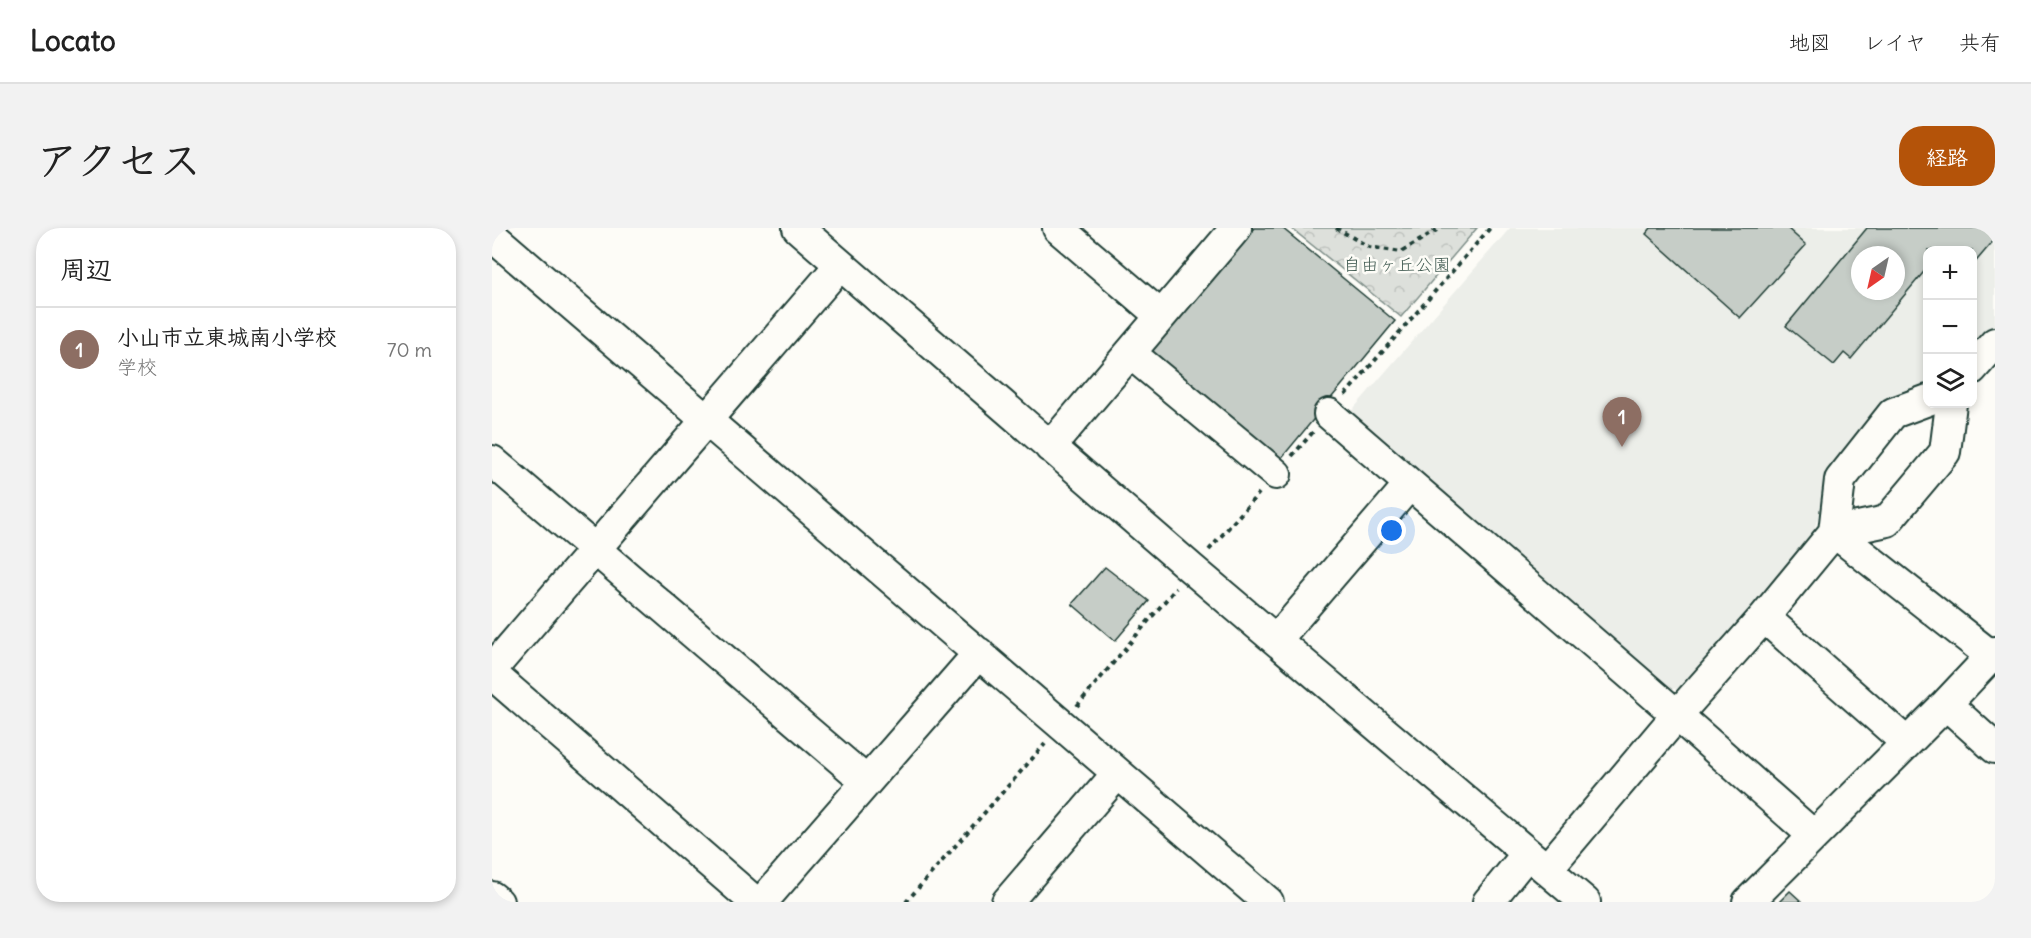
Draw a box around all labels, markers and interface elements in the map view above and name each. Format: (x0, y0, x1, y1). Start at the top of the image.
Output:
text: Locato (30, 23, 116, 59)
text: 地図 (1789, 29, 1831, 56)
text: レイヤ (1864, 29, 1926, 56)
text: 共有 (1959, 29, 2001, 56)
button: 経路 (1899, 126, 1995, 186)
text: アクセス (36, 134, 201, 186)
north arrow (1851, 246, 1905, 300)
map controls (1923, 246, 1977, 408)
button: + (1923, 246, 1977, 300)
text: 周辺 (60, 253, 112, 286)
park label: 自由ヶ丘公園 (1343, 253, 1451, 276)
button: − (1923, 300, 1977, 354)
text: 小山市立東城南小学校 (117, 323, 337, 351)
text: 1 (76, 337, 83, 362)
text: 70 m (387, 337, 432, 362)
text: 学校 (117, 354, 157, 379)
button: layers (1923, 354, 1977, 408)
pin: 1 (1602, 398, 1642, 447)
your location (1377, 516, 1406, 545)

